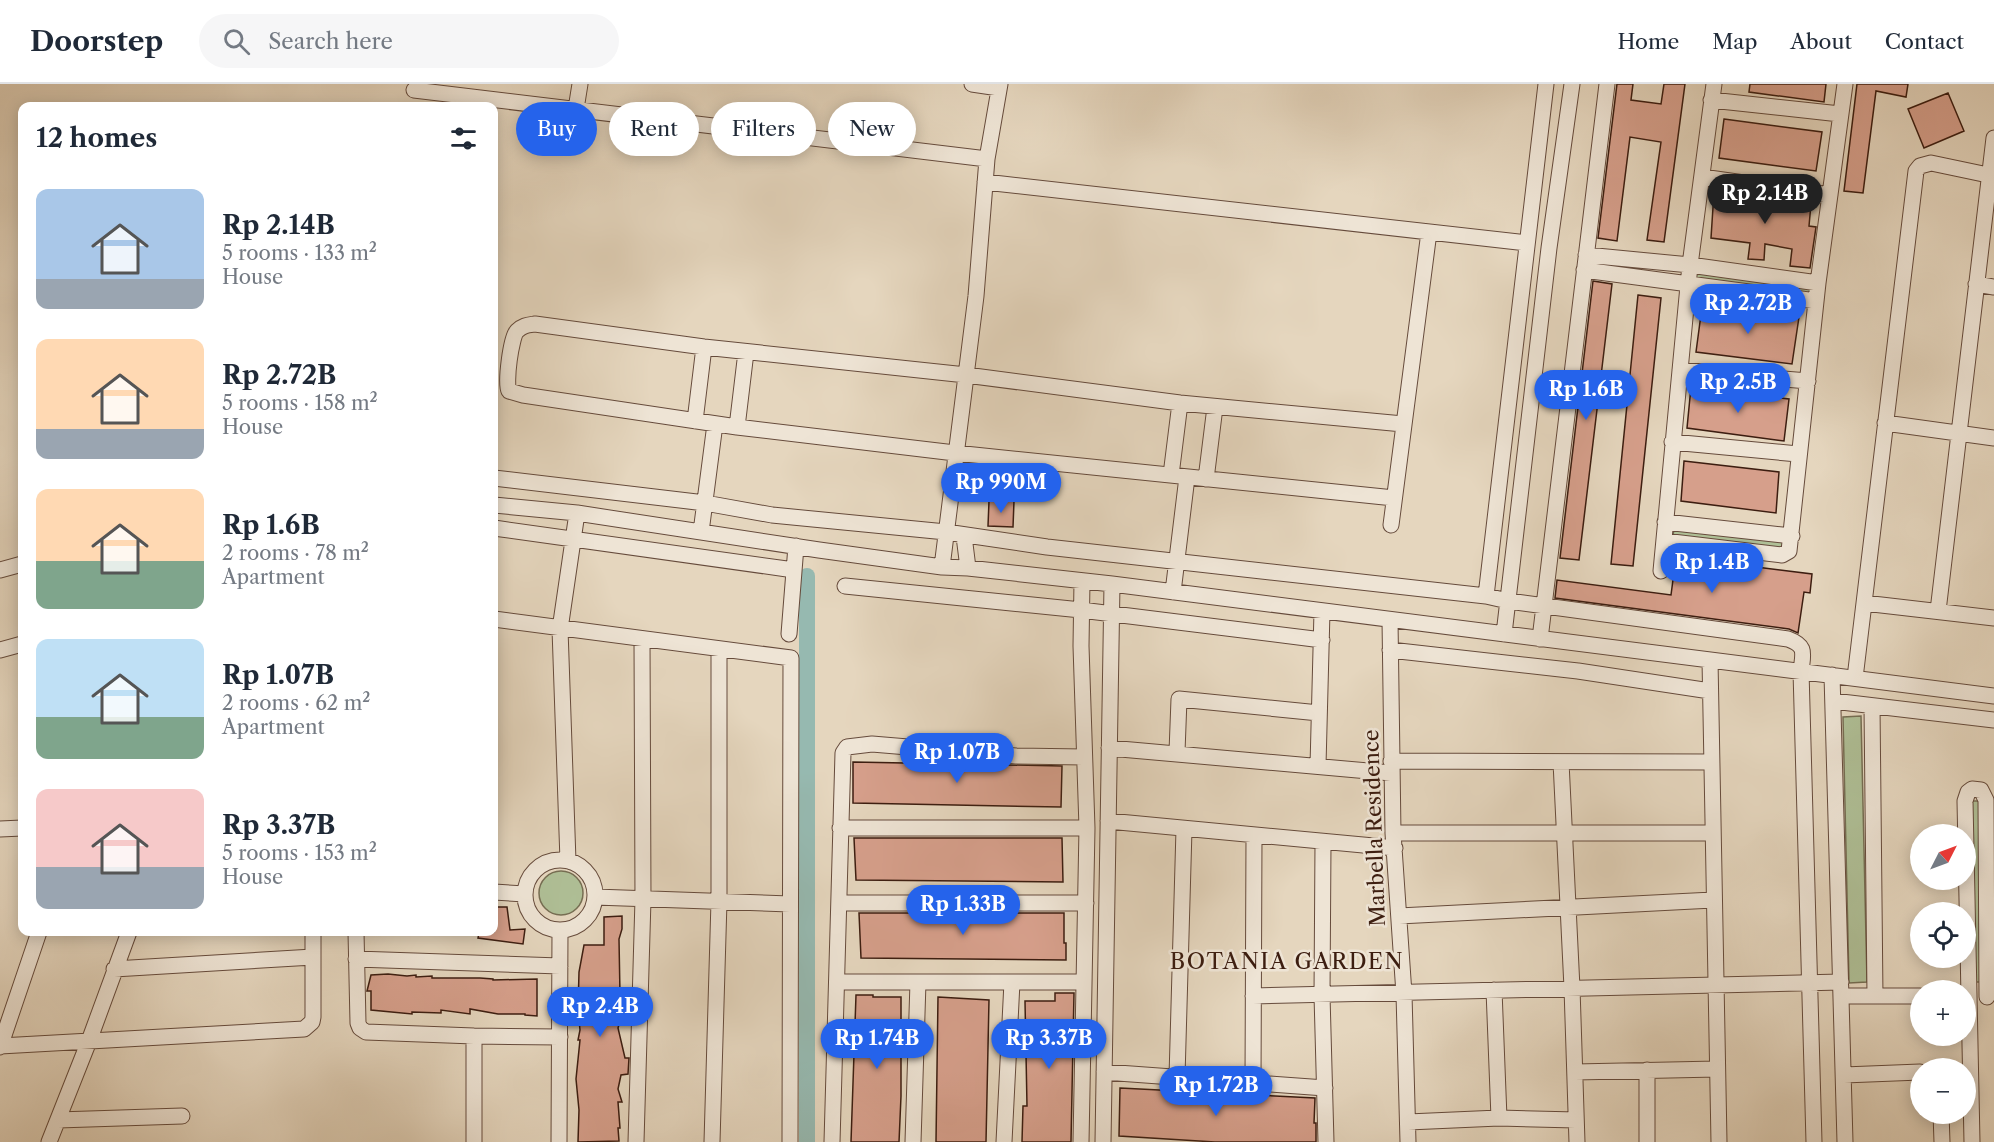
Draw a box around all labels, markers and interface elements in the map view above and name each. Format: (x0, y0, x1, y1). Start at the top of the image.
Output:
search box (199, 14, 619, 68)
text: Doorstep (30, 24, 163, 58)
icon: search (220, 25, 253, 58)
text: Search here (268, 28, 393, 55)
text: Home (1618, 29, 1679, 54)
text: Map (1712, 29, 1757, 54)
text: About (1790, 29, 1852, 54)
text: Contact (1885, 29, 1964, 54)
chip: Buy (516, 102, 597, 156)
chip: Rent (609, 102, 699, 156)
chip: Filters (711, 102, 816, 156)
chip: New (828, 102, 916, 156)
text: 12 homes (36, 122, 157, 154)
icon: filters (447, 122, 480, 155)
pin: Rp 2.14B (1703, 174, 1827, 225)
text: Rp 2.14B (1722, 181, 1808, 205)
text: Rp 2.14B (222, 209, 335, 241)
icon: home (84, 213, 156, 285)
text: 5 rooms · 133 m² (222, 241, 377, 265)
text: House (222, 265, 283, 289)
pin: Rp 2.72B (1686, 284, 1810, 335)
text: Rp 2.72B (1704, 291, 1792, 315)
text: Rp 2.72B (222, 359, 336, 391)
icon: home (84, 363, 156, 435)
pin: Rp 2.5B (1683, 363, 1793, 414)
pin: Rp 1.6B (1531, 370, 1641, 421)
text: Rp 2.5B (1699, 370, 1777, 394)
text: Rp 1.6B (1548, 377, 1624, 401)
text: 5 rooms · 158 m² (222, 391, 378, 415)
text: House (222, 415, 283, 439)
pin: Rp 990M (946, 463, 1056, 514)
text: Rp 990M (955, 470, 1047, 494)
text: Rp 1.6B (222, 509, 320, 541)
icon: home (84, 513, 156, 585)
text: 2 rooms · 78 m² (222, 541, 369, 565)
pin: Rp 1.4B (1657, 543, 1767, 594)
text: Rp 1.4B (1674, 550, 1750, 574)
text: Apartment (222, 565, 325, 589)
text: Rp 1.07B (222, 659, 334, 691)
icon: home (84, 663, 156, 735)
text: 2 rooms · 62 m² (222, 691, 370, 715)
text: Apartment (222, 715, 325, 739)
street label: Marbella Residence (1358, 729, 1390, 927)
pin: Rp 1.07B (895, 733, 1019, 784)
text: Rp 1.07B (914, 740, 1000, 764)
text: Rp 3.37B (222, 809, 335, 841)
icon: home (84, 813, 156, 885)
north arrow (1910, 824, 1976, 890)
map controls (1910, 824, 1976, 1124)
text: 5 rooms · 153 m² (222, 841, 377, 865)
text: House (222, 865, 283, 889)
pin: Rp 1.33B (901, 885, 1025, 936)
text: Rp 1.33B (920, 892, 1006, 916)
button: locate (1910, 902, 1976, 968)
district label: BOTANIA GARDEN (1170, 948, 1404, 975)
button: + (1910, 980, 1976, 1046)
pin: Rp 2.4B (545, 987, 655, 1038)
text: Rp 2.4B (561, 994, 639, 1018)
pin: Rp 1.74B (815, 1019, 939, 1070)
pin: Rp 3.37B (987, 1019, 1111, 1070)
text: Rp 1.74B (835, 1026, 919, 1050)
text: Rp 3.37B (1005, 1026, 1093, 1050)
button: − (1910, 1058, 1976, 1124)
pin: Rp 1.72B (1154, 1066, 1278, 1117)
text: Rp 1.72B (1173, 1073, 1259, 1097)

